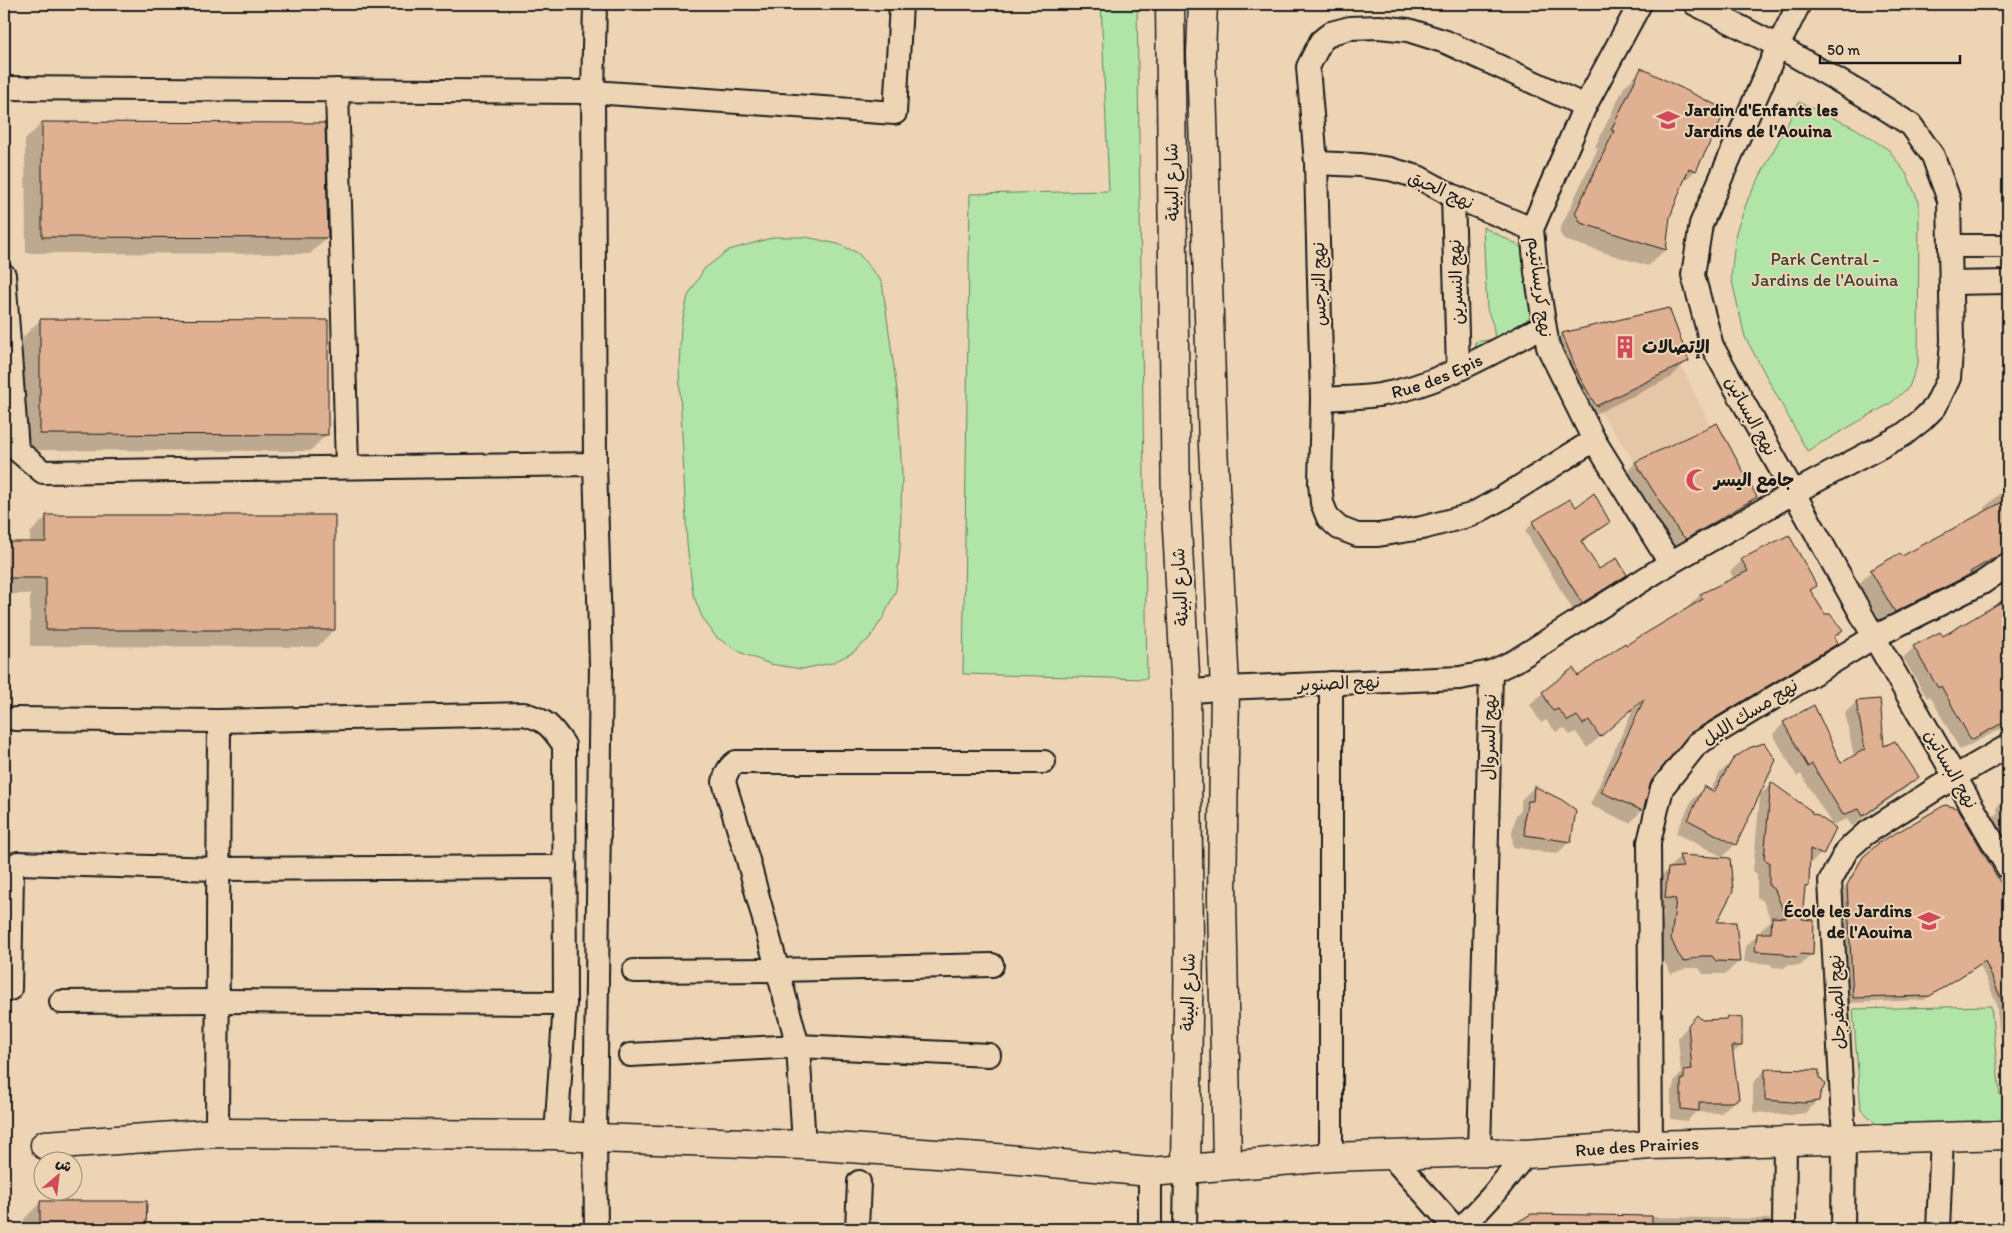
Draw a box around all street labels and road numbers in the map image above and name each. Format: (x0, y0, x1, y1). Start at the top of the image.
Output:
street label: شارع البيئة (1160, 143, 1185, 221)
street label: نهج الحبق (1404, 166, 1477, 215)
street label: نهج كريسانتيم (1520, 235, 1557, 339)
street label: نهج النسرين (1444, 239, 1469, 325)
street label: نهج النرجس (1307, 242, 1332, 326)
street label: Rue des Epis (1389, 349, 1486, 403)
street label: نهج البساتين (1719, 372, 1782, 460)
street label: شارع البيئة (1167, 547, 1194, 627)
street label: نهج الصنوبر (1295, 671, 1381, 696)
street label: نهج مسك الليل (1698, 674, 1803, 751)
street label: نهج السروال (1477, 693, 1502, 781)
street label: نهج البساتين (1919, 725, 1983, 813)
street label: شارع البيئة (1176, 953, 1201, 1031)
street label: نهج الصفرجل (1824, 954, 1851, 1050)
street label: Rue des Prairies (1575, 1133, 1699, 1161)

